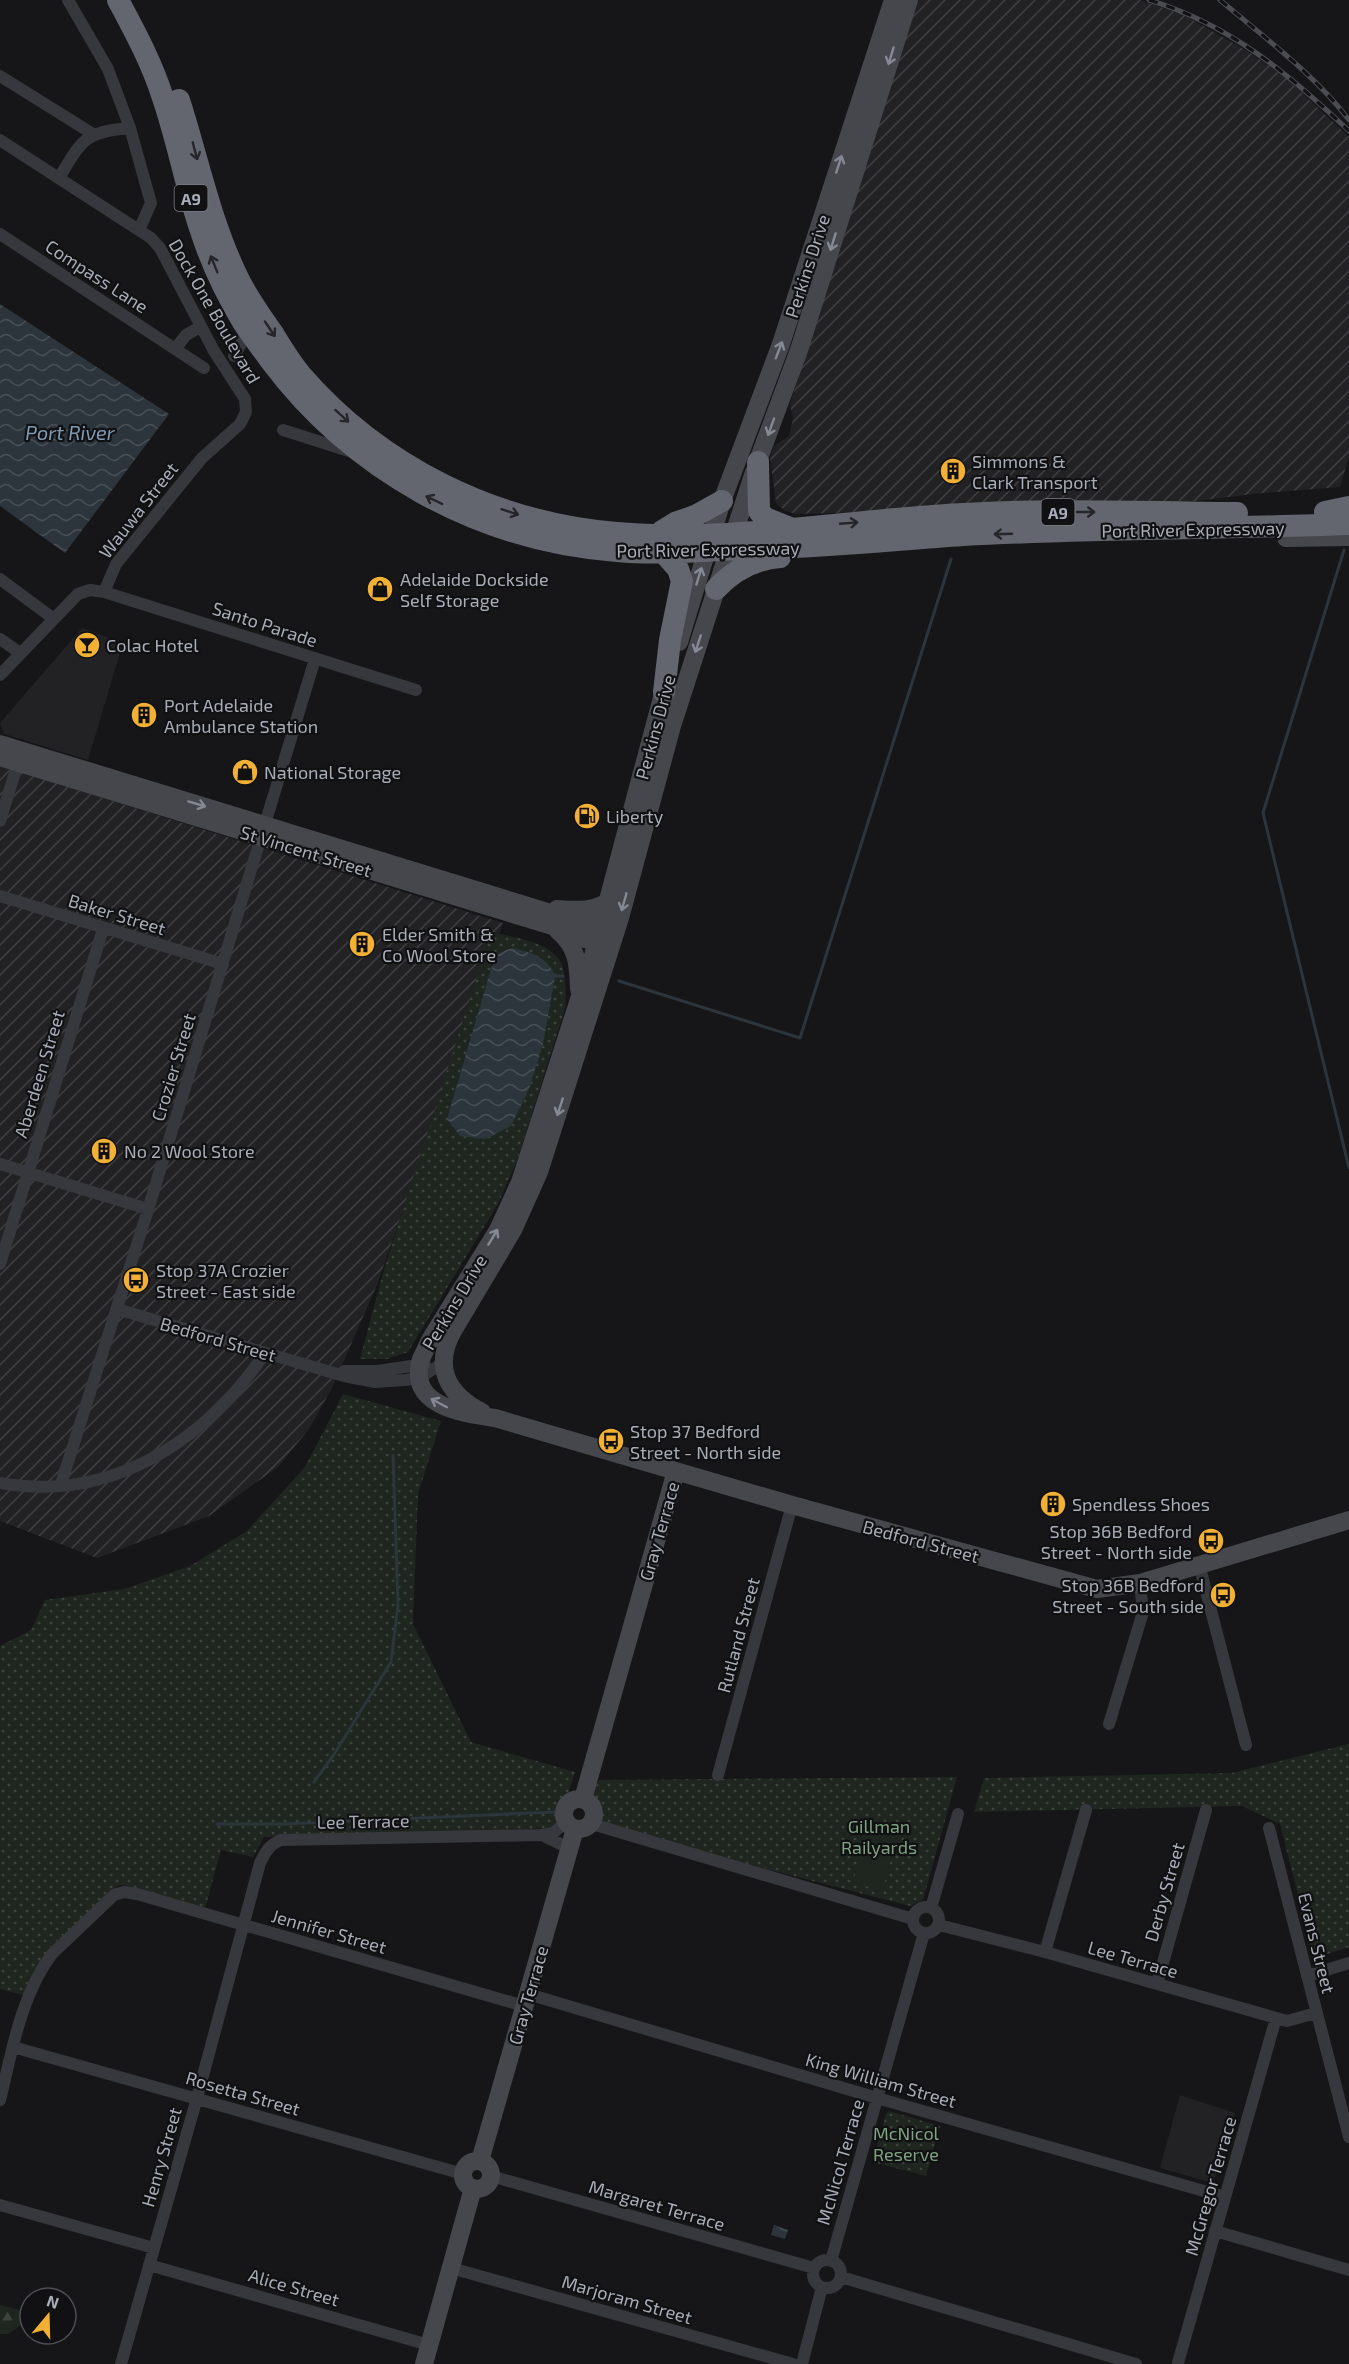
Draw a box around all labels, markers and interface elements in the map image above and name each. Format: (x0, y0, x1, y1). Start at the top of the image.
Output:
one-way arrow (885, 46, 896, 65)
one-way arrow (190, 141, 201, 160)
one-way arrow (834, 155, 845, 174)
road number: A9 (174, 185, 207, 211)
street label: Perkins Drive (780, 212, 834, 320)
one-way arrow (827, 232, 838, 251)
street label: Compass Lane (41, 235, 153, 317)
street label: Dock One Boulevard (165, 235, 265, 387)
one-way arrow (208, 256, 219, 274)
one-way arrow (264, 321, 276, 337)
one-way arrow (774, 341, 785, 360)
one-way arrow (334, 409, 349, 423)
one-way arrow (764, 417, 775, 435)
water label: Port River (25, 420, 116, 444)
place label: Simmons & Clark Transport (972, 450, 1098, 493)
building icon: Simmons & Clark Transport (938, 456, 968, 486)
street label: Wauwa Street (94, 458, 182, 562)
one-way arrow (426, 493, 444, 505)
road number: A9 (1042, 499, 1074, 525)
one-way arrow (1076, 506, 1096, 518)
one-way arrow (500, 507, 519, 518)
street label: Port River Expressway (1101, 516, 1285, 542)
one-way arrow (839, 517, 859, 528)
one-way arrow (994, 528, 1014, 540)
street label: Port River Expressway (616, 536, 800, 562)
one-way arrow (694, 567, 705, 586)
place label: Adelaide Dockside Self Storage (400, 568, 549, 611)
shop icon: Adelaide Dockside Self Storage (365, 574, 395, 604)
street label: Santo Parade (210, 597, 320, 651)
bar icon: Colac Hotel (72, 630, 102, 660)
place label: Colac Hotel (106, 634, 199, 656)
one-way arrow (692, 634, 703, 653)
street label: Perkins Drive (630, 672, 680, 782)
place label: Port Adelaide Ambulance Station (164, 694, 318, 737)
building icon: Port Adelaide Ambulance Station (129, 700, 159, 730)
shop icon: National Storage (230, 757, 260, 787)
place label: National Storage (264, 761, 401, 783)
one-way arrow (187, 799, 206, 810)
fuel station icon: Liberty (572, 801, 602, 831)
place label: Liberty (606, 805, 664, 827)
street label: St Vincent Street (238, 821, 374, 881)
street label: Baker Street (66, 889, 168, 939)
one-way arrow (618, 893, 629, 912)
place label: Elder Smith & Co Wool Store (382, 923, 496, 966)
building icon: Elder Smith & Co Wool Store (347, 929, 377, 959)
street label: Aberdeen Street (9, 1007, 69, 1140)
street label: Crozier Street (146, 1010, 200, 1124)
one-way arrow (554, 1097, 565, 1116)
building icon: No 2 Wool Store (89, 1136, 119, 1166)
place label: No 2 Wool Store (124, 1140, 255, 1162)
one-way arrow (488, 1229, 500, 1246)
street label: Perkins Drive (417, 1250, 491, 1354)
place label: Stop 37A Crozier Street - East side (156, 1259, 296, 1302)
bus stop icon: Stop 37A Crozier Street - East side (121, 1265, 151, 1295)
street label: Bedford Street (158, 1312, 279, 1366)
one-way arrow (431, 1397, 448, 1409)
place label: Stop 37 Bedford Street - North side (630, 1420, 781, 1463)
bus stop icon: Stop 37 Bedford Street - North side (596, 1426, 626, 1456)
street label: Gray Terrace (634, 1479, 684, 1583)
building icon: Spendless Shoes (1038, 1489, 1068, 1519)
place label: Spendless Shoes (1072, 1493, 1210, 1515)
street label: Bedford Street (860, 1515, 982, 1567)
place label: Stop 36B Bedford Street - North side (1041, 1520, 1192, 1563)
bus stop icon: Stop 36B Bedford Street - North side (1196, 1526, 1226, 1556)
place label: Stop 36B Bedford Street - South side (1052, 1574, 1204, 1617)
street label: Rutland Street (712, 1575, 764, 1695)
bus stop icon: Stop 36B Bedford Street - South side (1208, 1580, 1238, 1610)
street label: Lee Terrace (316, 1809, 410, 1833)
park label: Gillman Railyards (841, 1815, 917, 1858)
street label: Derby Street (1139, 1840, 1189, 1944)
street label: Evans Street (1294, 1890, 1340, 1996)
street label: Jennifer Street (269, 1904, 389, 1958)
street label: Lee Terrace (1085, 1936, 1181, 1982)
street label: Gray Terrace (503, 1943, 553, 2047)
street label: King William Street (803, 2048, 959, 2112)
street label: Rosetta Street (183, 2066, 303, 2120)
street label: McNicol Terrace (812, 2097, 868, 2227)
street label: Henry Street (136, 2105, 186, 2209)
street label: McGregor Terrace (1180, 2114, 1240, 2258)
park label: McNicol Reserve (873, 2122, 940, 2165)
street label: Margaret Terrace (586, 2175, 728, 2235)
street label: Alice Street (246, 2264, 342, 2310)
street label: Marjoram Street (559, 2270, 695, 2328)
north arrow (18, 2286, 78, 2346)
text: N (44, 2290, 62, 2312)

